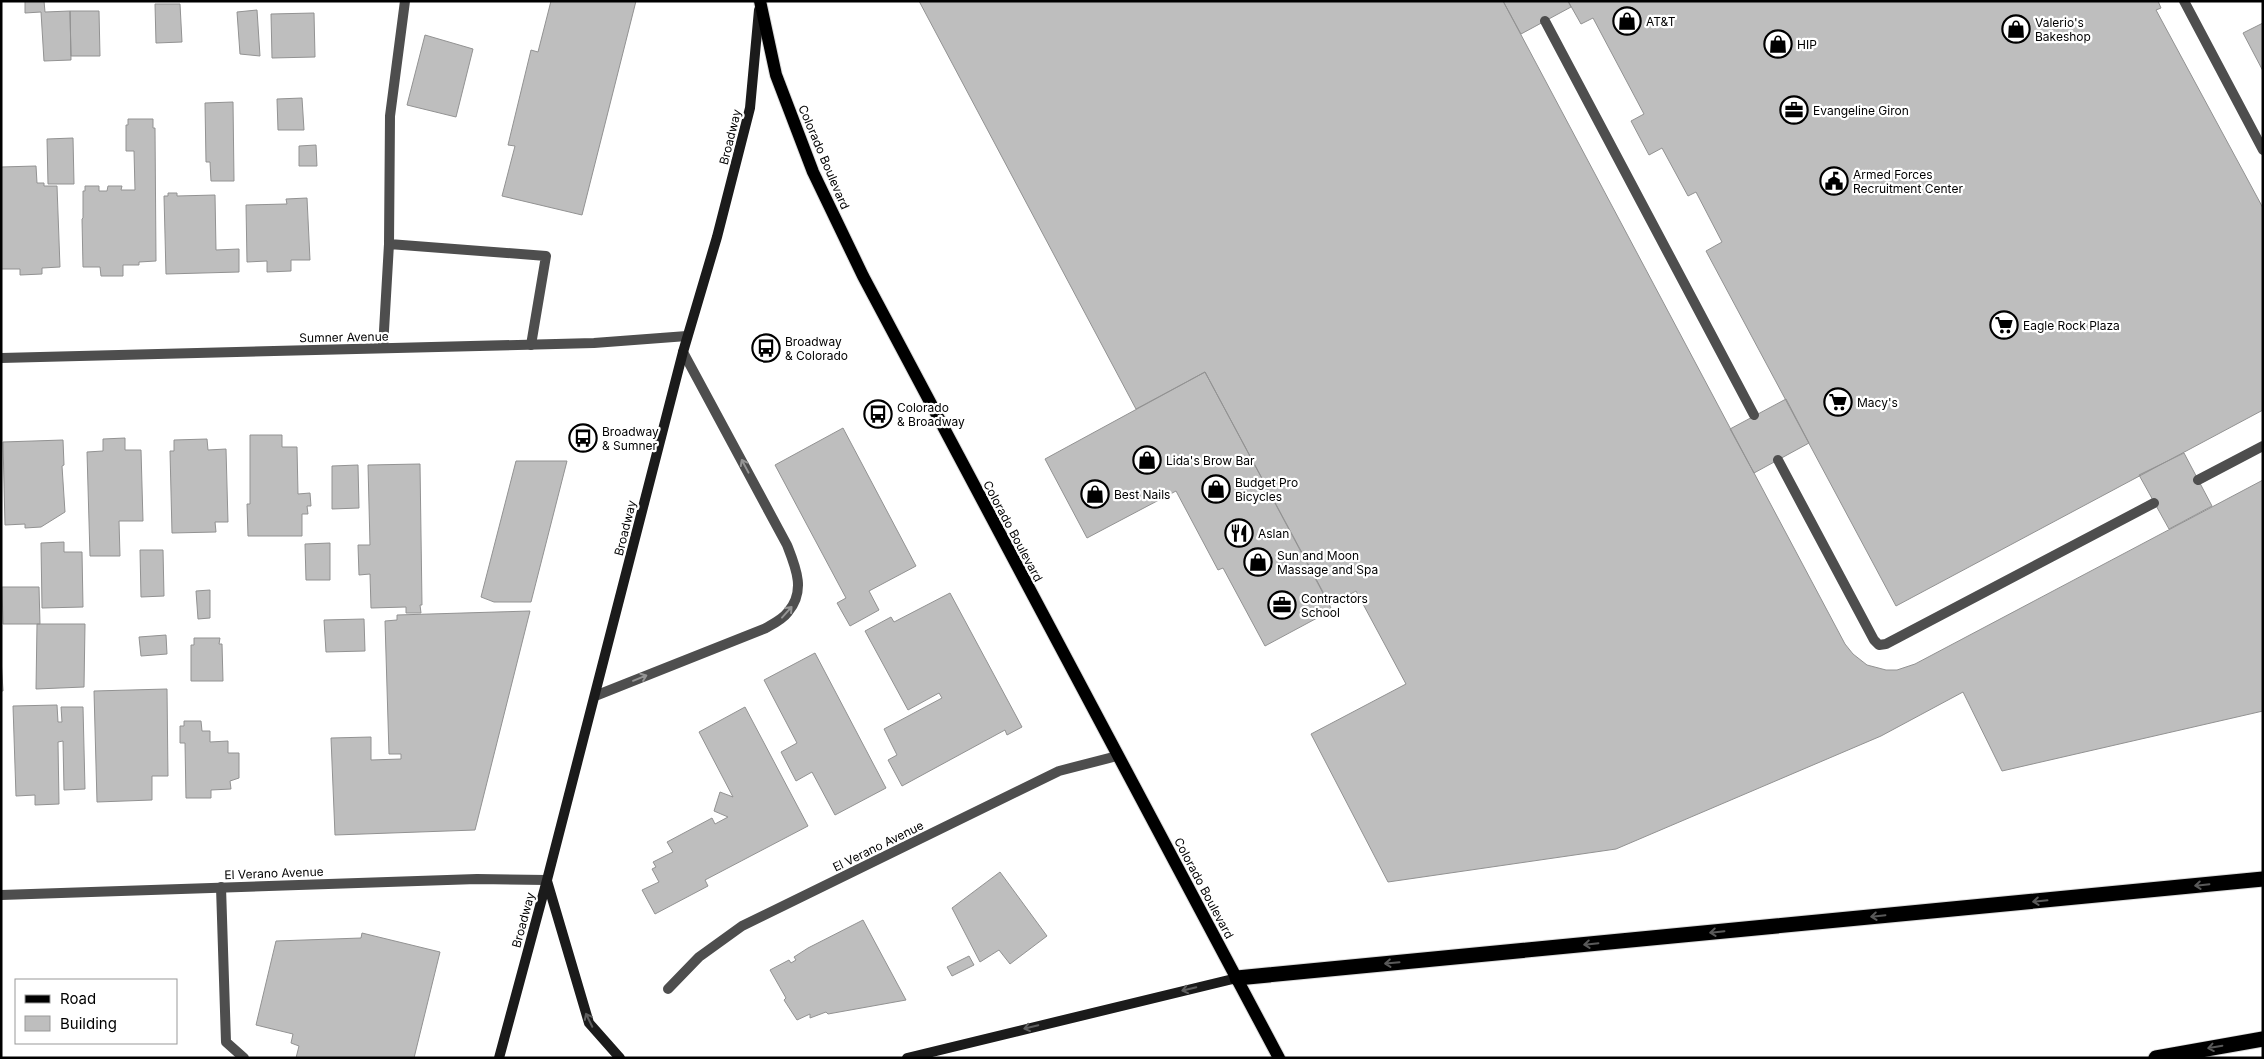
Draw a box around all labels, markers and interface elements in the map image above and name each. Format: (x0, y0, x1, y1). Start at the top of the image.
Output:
shop icon: AT&T (1612, 6, 1642, 36)
place label: AT&T (1646, 14, 1676, 29)
shop icon: Valerio's Bakeshop (2001, 14, 2031, 44)
place label: Valerio's Bakeshop (2035, 15, 2091, 44)
shop icon: HIP (1763, 29, 1793, 59)
place label: HIP (1797, 37, 1817, 52)
office icon: Evangeline Giron (1779, 95, 1809, 125)
street label: Colorado Boulevard (795, 102, 853, 212)
place label: Evangeline Giron (1813, 103, 1909, 118)
street label: Broadway (716, 107, 744, 166)
public building icon: Armed Forces Recruitment Center (1819, 166, 1849, 196)
place label: Armed Forces Recruitment Center (1853, 167, 1963, 196)
supermarket icon: Eagle Rock Plaza (1989, 310, 2019, 340)
place label: Eagle Rock Plaza (2023, 318, 2120, 333)
street label: Sumner Avenue (299, 329, 389, 345)
bus stop icon: Broadway & Colorado (751, 333, 781, 363)
place label: Broadway & Colorado (785, 334, 848, 363)
supermarket icon: Macy's (1823, 387, 1853, 417)
place label: Macy's (1857, 395, 1898, 410)
bus stop icon: Colorado & Broadway (863, 399, 893, 429)
place label: Colorado & Broadway (897, 400, 965, 429)
bus stop icon: Broadway & Sumner (568, 423, 598, 453)
place label: Broadway & Sumner (602, 424, 659, 453)
shop icon: Lida's Brow Bar (1132, 445, 1162, 475)
place label: Lida's Brow Bar (1166, 453, 1255, 468)
one-way arrow (739, 459, 749, 474)
shop icon: Budget Pro Bicycles (1201, 474, 1231, 504)
place label: Budget Pro Bicycles (1235, 475, 1298, 504)
street label: Colorado Boulevard (980, 478, 1046, 584)
shop icon: Best Nails (1080, 479, 1110, 509)
place label: Best Nails (1114, 487, 1170, 502)
street label: Broadway (611, 498, 639, 557)
restaurant icon: Aslan (1224, 518, 1254, 548)
place label: Aslan (1258, 526, 1289, 541)
shop icon: Sun and Moon Massage and Spa (1243, 547, 1273, 577)
place label: Sun and Moon Massage and Spa (1277, 548, 1378, 577)
office icon: Contractors School (1267, 590, 1297, 620)
place label: Contractors School (1301, 591, 1368, 620)
one-way arrow (781, 605, 792, 618)
one-way arrow (632, 673, 647, 682)
street label: El Verano Avenue (830, 818, 926, 874)
street label: Colorado Boulevard (1171, 835, 1237, 941)
street label: El Verano Avenue (224, 864, 324, 882)
one-way arrow (2194, 880, 2210, 890)
street label: Broadway (508, 890, 538, 949)
one-way arrow (2032, 896, 2048, 906)
one-way arrow (1871, 912, 1887, 921)
one-way arrow (1709, 927, 1725, 937)
one-way arrow (1583, 939, 1599, 949)
one-way arrow (1385, 959, 1401, 968)
legend (15, 979, 178, 1044)
one-way arrow (1182, 985, 1198, 994)
text: Road (60, 989, 96, 1008)
one-way arrow (584, 1013, 594, 1028)
text: Building (60, 1014, 117, 1033)
one-way arrow (1024, 1023, 1040, 1032)
one-way arrow (2207, 1043, 2223, 1053)

